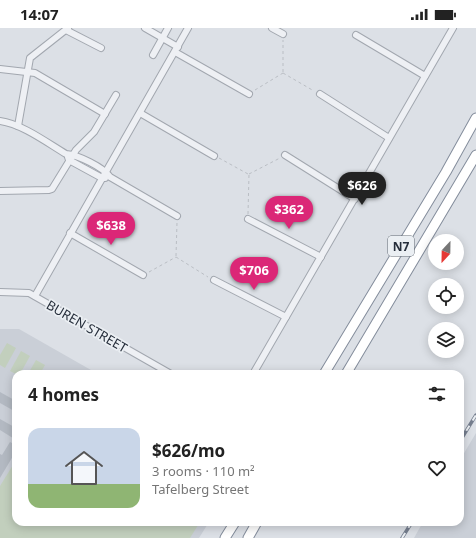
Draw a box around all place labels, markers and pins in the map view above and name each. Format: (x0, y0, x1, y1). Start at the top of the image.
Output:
pin: $626 (338, 172, 386, 206)
pin: $362 (265, 196, 313, 230)
pin: $638 (87, 212, 135, 246)
pin: $706 (230, 257, 278, 291)

